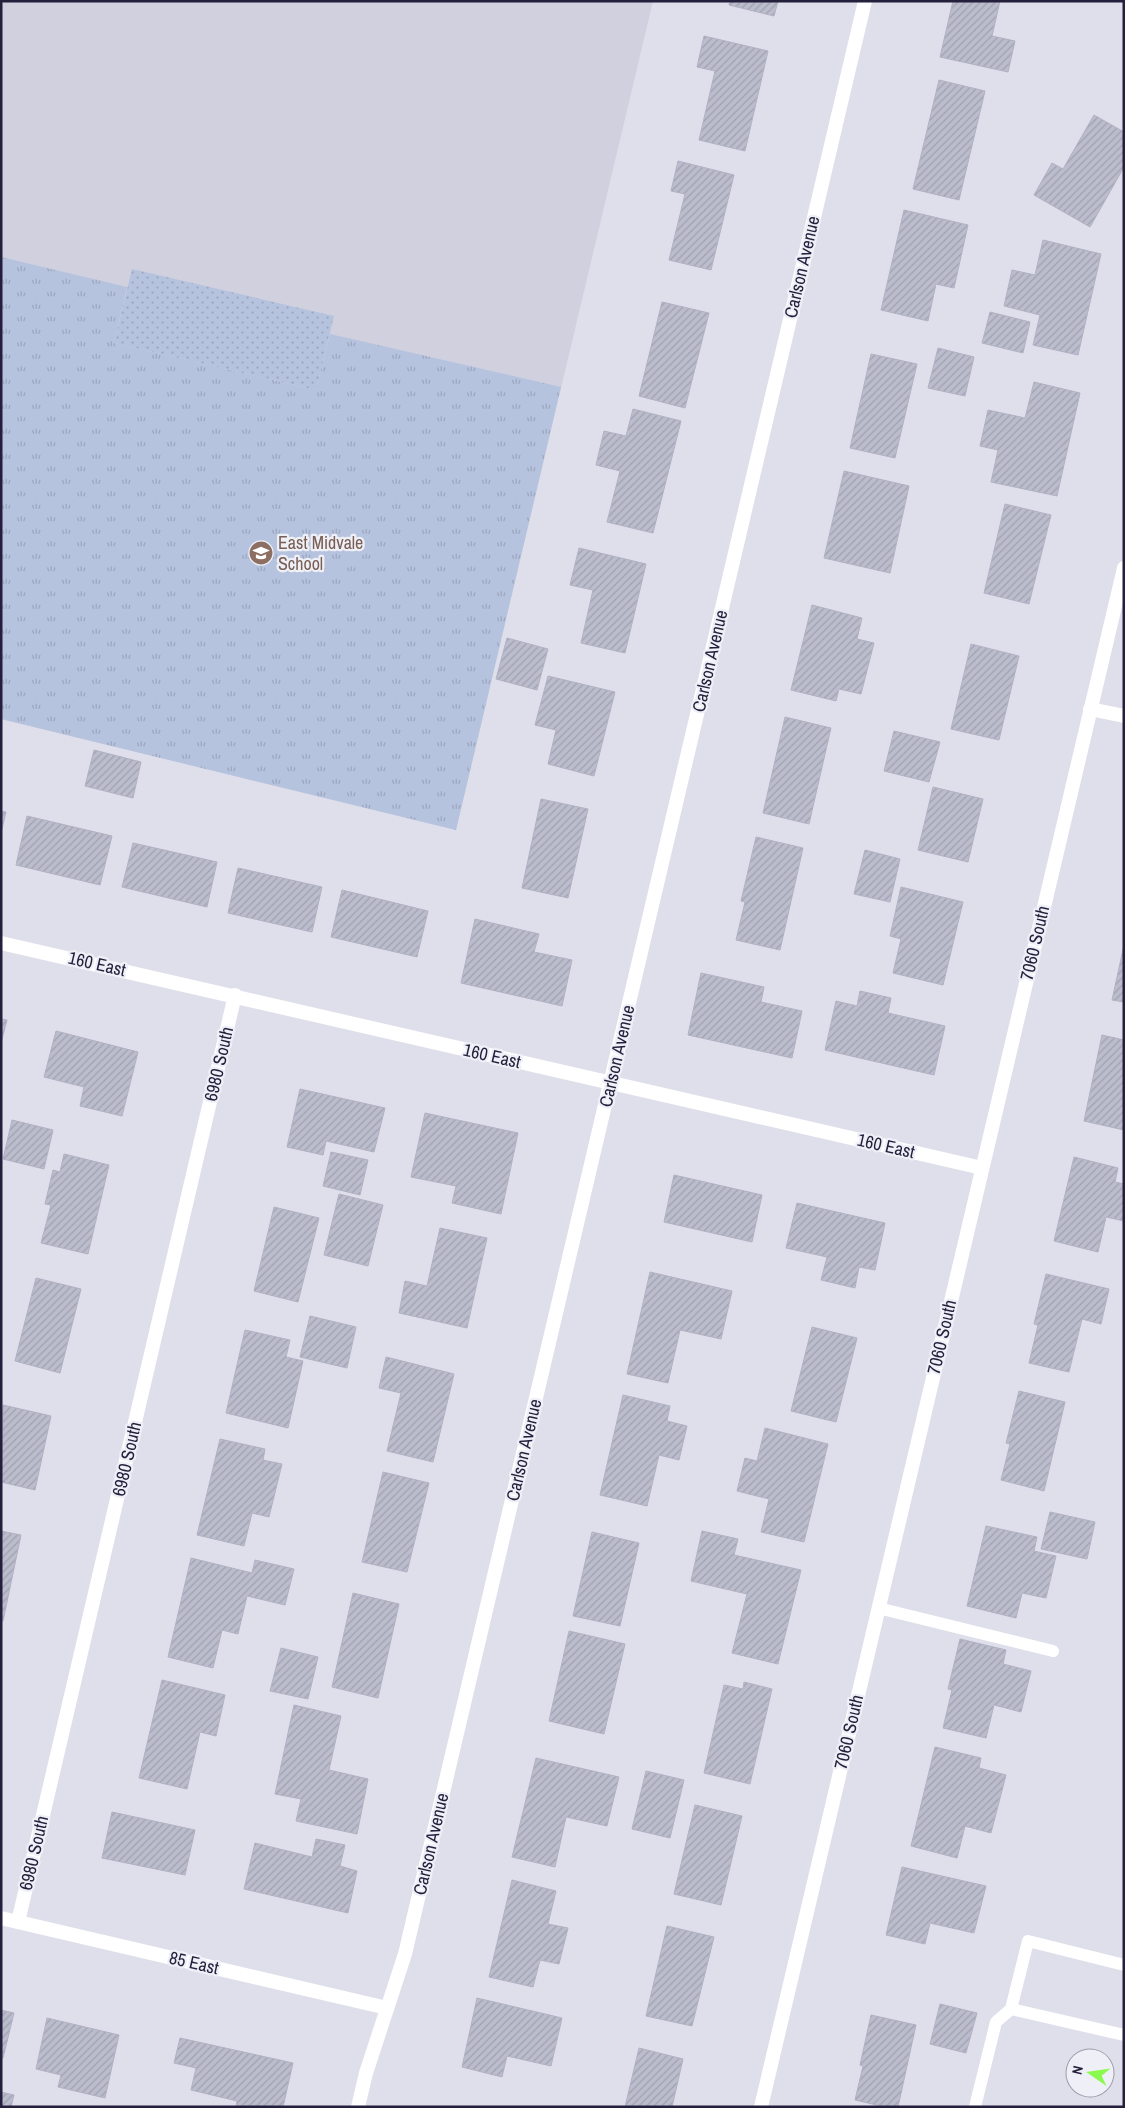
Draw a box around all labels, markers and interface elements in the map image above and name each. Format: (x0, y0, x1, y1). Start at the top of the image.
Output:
street label: Carlson Avenue (778, 213, 825, 320)
place label: East Midvale School (278, 530, 363, 576)
school or university icon: East Midvale School (248, 540, 274, 566)
street label: Carlson Avenue (686, 607, 733, 714)
street label: 7060 South (1014, 903, 1055, 982)
street label: 160 East (66, 945, 128, 982)
street label: Carlson Avenue (593, 1002, 640, 1109)
street label: 6980 South (198, 1024, 239, 1103)
street label: 160 East (461, 1037, 523, 1074)
street label: 160 East (855, 1127, 917, 1164)
street label: 7060 South (921, 1297, 962, 1376)
street label: Carlson Avenue (500, 1396, 547, 1503)
street label: 6980 South (106, 1419, 147, 1498)
street label: 7060 South (828, 1692, 869, 1771)
street label: Carlson Avenue (407, 1790, 454, 1897)
street label: 6980 South (13, 1813, 54, 1892)
street label: 85 East (167, 1945, 221, 1980)
north arrow (1065, 2048, 1115, 2098)
text: N (1068, 2064, 1087, 2076)

